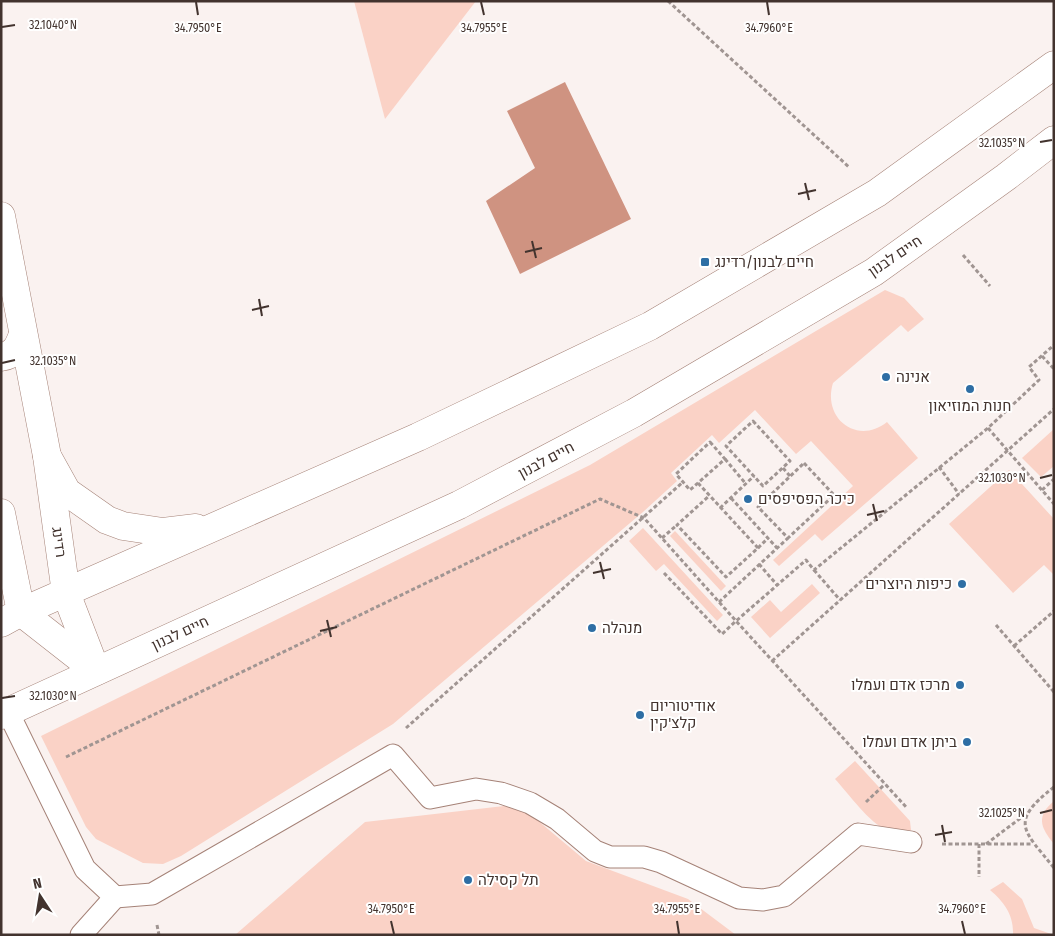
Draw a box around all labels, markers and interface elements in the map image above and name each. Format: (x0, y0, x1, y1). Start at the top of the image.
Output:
text: 32.1040°N (29, 18, 77, 32)
text: 34.7950°E (174, 21, 222, 35)
text: 34.7955°E (461, 21, 508, 35)
text: 34.7960°E (745, 21, 793, 35)
text: 32.1035°N (979, 136, 1025, 150)
street label: חיים לבנון (865, 231, 925, 281)
place label: חיים לבנון/רדינג (715, 253, 814, 271)
marker: חיים לבנון/רדינג (699, 256, 711, 268)
text: 32.1035°N (30, 354, 76, 368)
place label: אנינה (896, 368, 930, 386)
marker: אנינה (880, 371, 892, 383)
marker: חנות המוזיאון (964, 383, 976, 395)
place label: חנות המוזיאון (929, 397, 1011, 415)
street label: חיים לבנון (515, 438, 577, 482)
text: 32.1030°N (978, 471, 1026, 485)
place label: כיכר הפסיפסים (758, 490, 855, 508)
marker: כיכר הפסיפסים (742, 493, 754, 505)
street label: רדינג (48, 525, 70, 559)
place label: כיפות היוצרים (865, 575, 952, 593)
marker: כיפות היוצרים (956, 578, 968, 590)
street label: חיים לבנון (149, 612, 211, 654)
place label: מנהלה (602, 619, 642, 637)
marker: מנהלה (586, 622, 598, 634)
place label: מרכז אדם ועמלו (851, 676, 950, 694)
marker: מרכז אדם ועמלו (954, 679, 966, 691)
text: 32.1030°N (29, 689, 77, 703)
place label: אודיטוריום קלצ'קין (650, 697, 716, 732)
marker: אודיטוריום קלצ'קין (634, 709, 646, 721)
place label: ביתן אדם ועמלו (862, 733, 957, 751)
marker: ביתן אדם ועמלו (961, 736, 973, 748)
text: 32.1025°N (979, 806, 1025, 820)
north arrow (15, 871, 65, 921)
place label: תל קסילה (478, 871, 539, 889)
marker: תל קסילה (462, 874, 474, 886)
text: N (32, 875, 43, 893)
text: 34.7950°E (367, 902, 415, 916)
text: 34.7955°E (654, 902, 701, 916)
text: 34.7960°E (938, 902, 986, 916)

